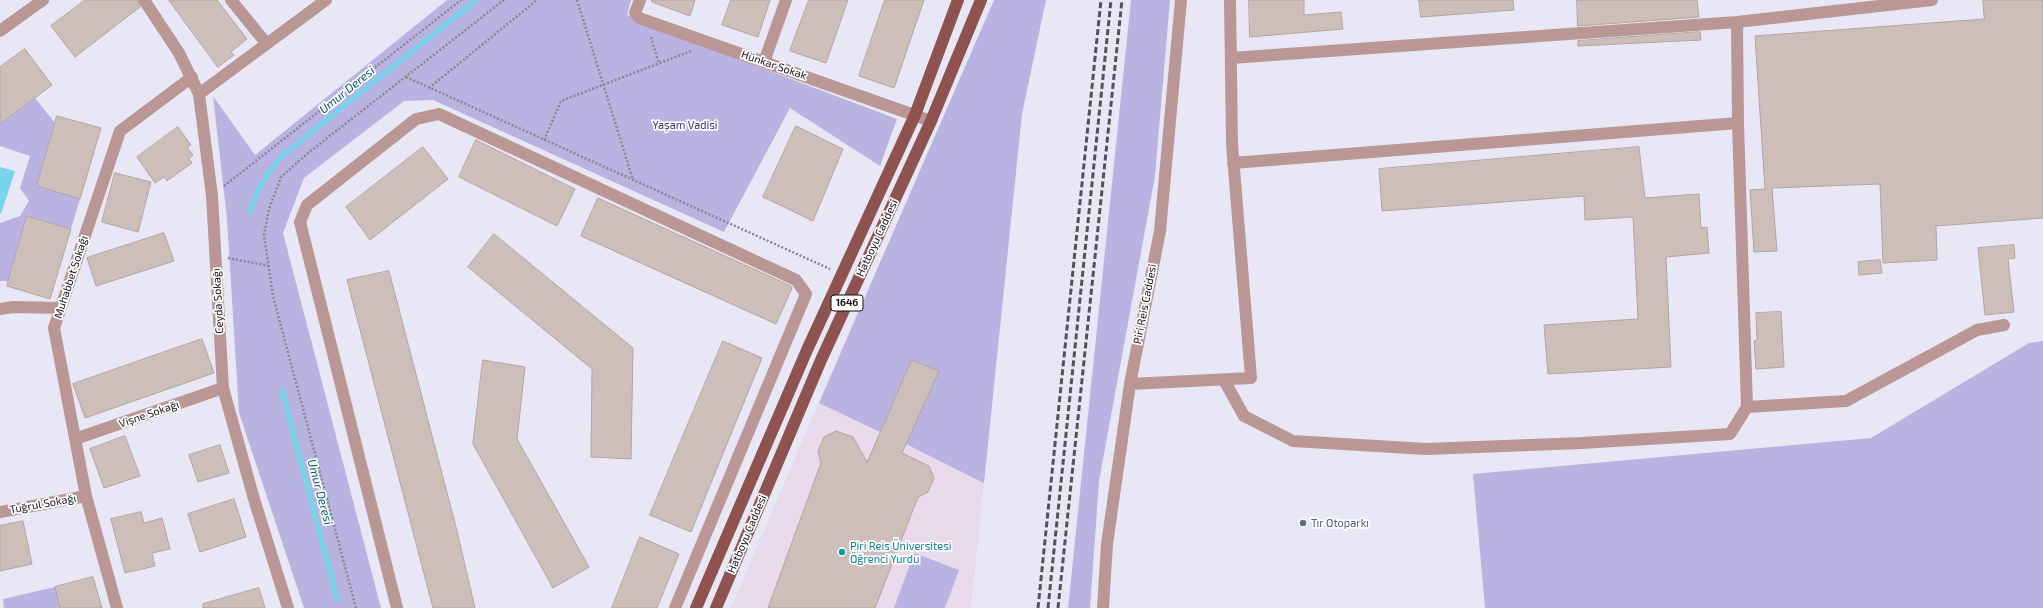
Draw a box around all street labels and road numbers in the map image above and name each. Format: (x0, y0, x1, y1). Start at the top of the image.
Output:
street label: Hünkar Sokak (740, 48, 808, 82)
street label: Hatboyu Caddesi (853, 197, 901, 279)
street label: Muhabbet Sokağı (51, 234, 91, 320)
street label: Piri Reis Caddesi (1131, 263, 1159, 345)
street label: Ceyda Sokağı (210, 268, 226, 334)
road number: 1646 (831, 295, 863, 311)
street label: Vişne Sokağı (117, 398, 181, 430)
street label: Tuğrul Sokağı (9, 492, 77, 516)
street label: Hatboyu Caddesi (725, 493, 769, 575)

